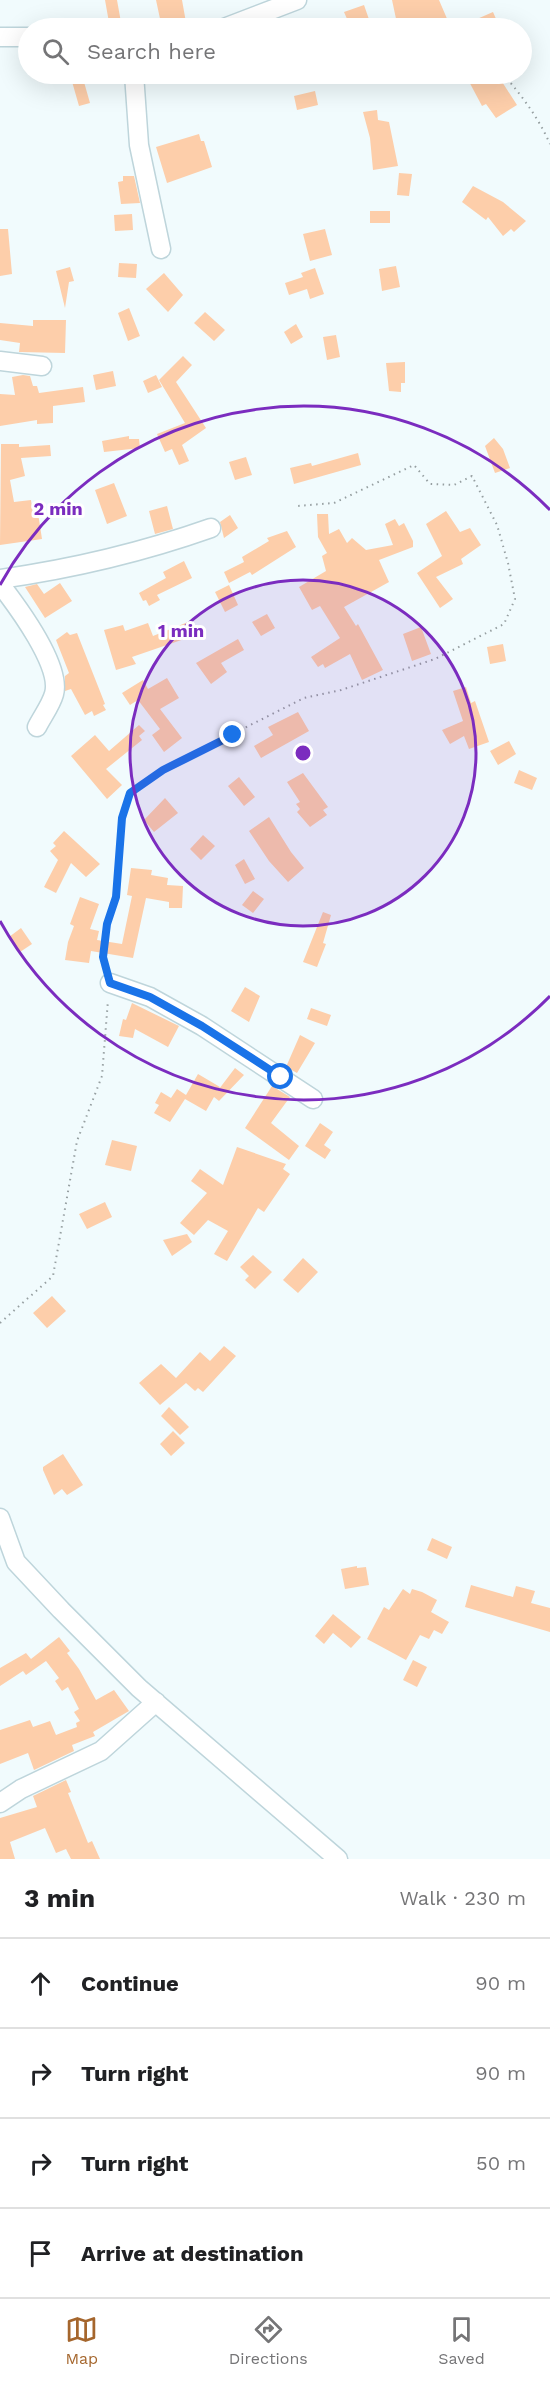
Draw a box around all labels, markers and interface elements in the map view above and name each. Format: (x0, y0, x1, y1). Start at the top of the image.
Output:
search box (18, 18, 532, 84)
icon: search (39, 35, 72, 68)
text: Search here (87, 39, 216, 64)
text: 2 min (33, 498, 83, 519)
text: 1 min (158, 620, 204, 641)
route end (219, 721, 245, 747)
centre of rings (293, 743, 313, 763)
route start (267, 1063, 293, 1089)
text: 3 min (24, 1883, 95, 1913)
text: Walk · 230 m (399, 1886, 526, 1910)
icon: ahead (24, 1967, 57, 2000)
text: Continue (81, 1971, 179, 1996)
text: 90 m (475, 1971, 526, 1995)
icon: right (24, 2057, 57, 2090)
text: Turn right (81, 2061, 188, 2086)
text: 90 m (475, 2061, 526, 2085)
icon: right (24, 2147, 57, 2180)
text: Turn right (81, 2151, 188, 2176)
text: 50 m (476, 2151, 526, 2175)
icon: arrive (24, 2237, 57, 2270)
text: Arrive at destination (81, 2241, 304, 2266)
tab: Map (65, 2313, 98, 2368)
tab: Directions (229, 2313, 308, 2368)
tab: Saved (438, 2313, 485, 2368)

